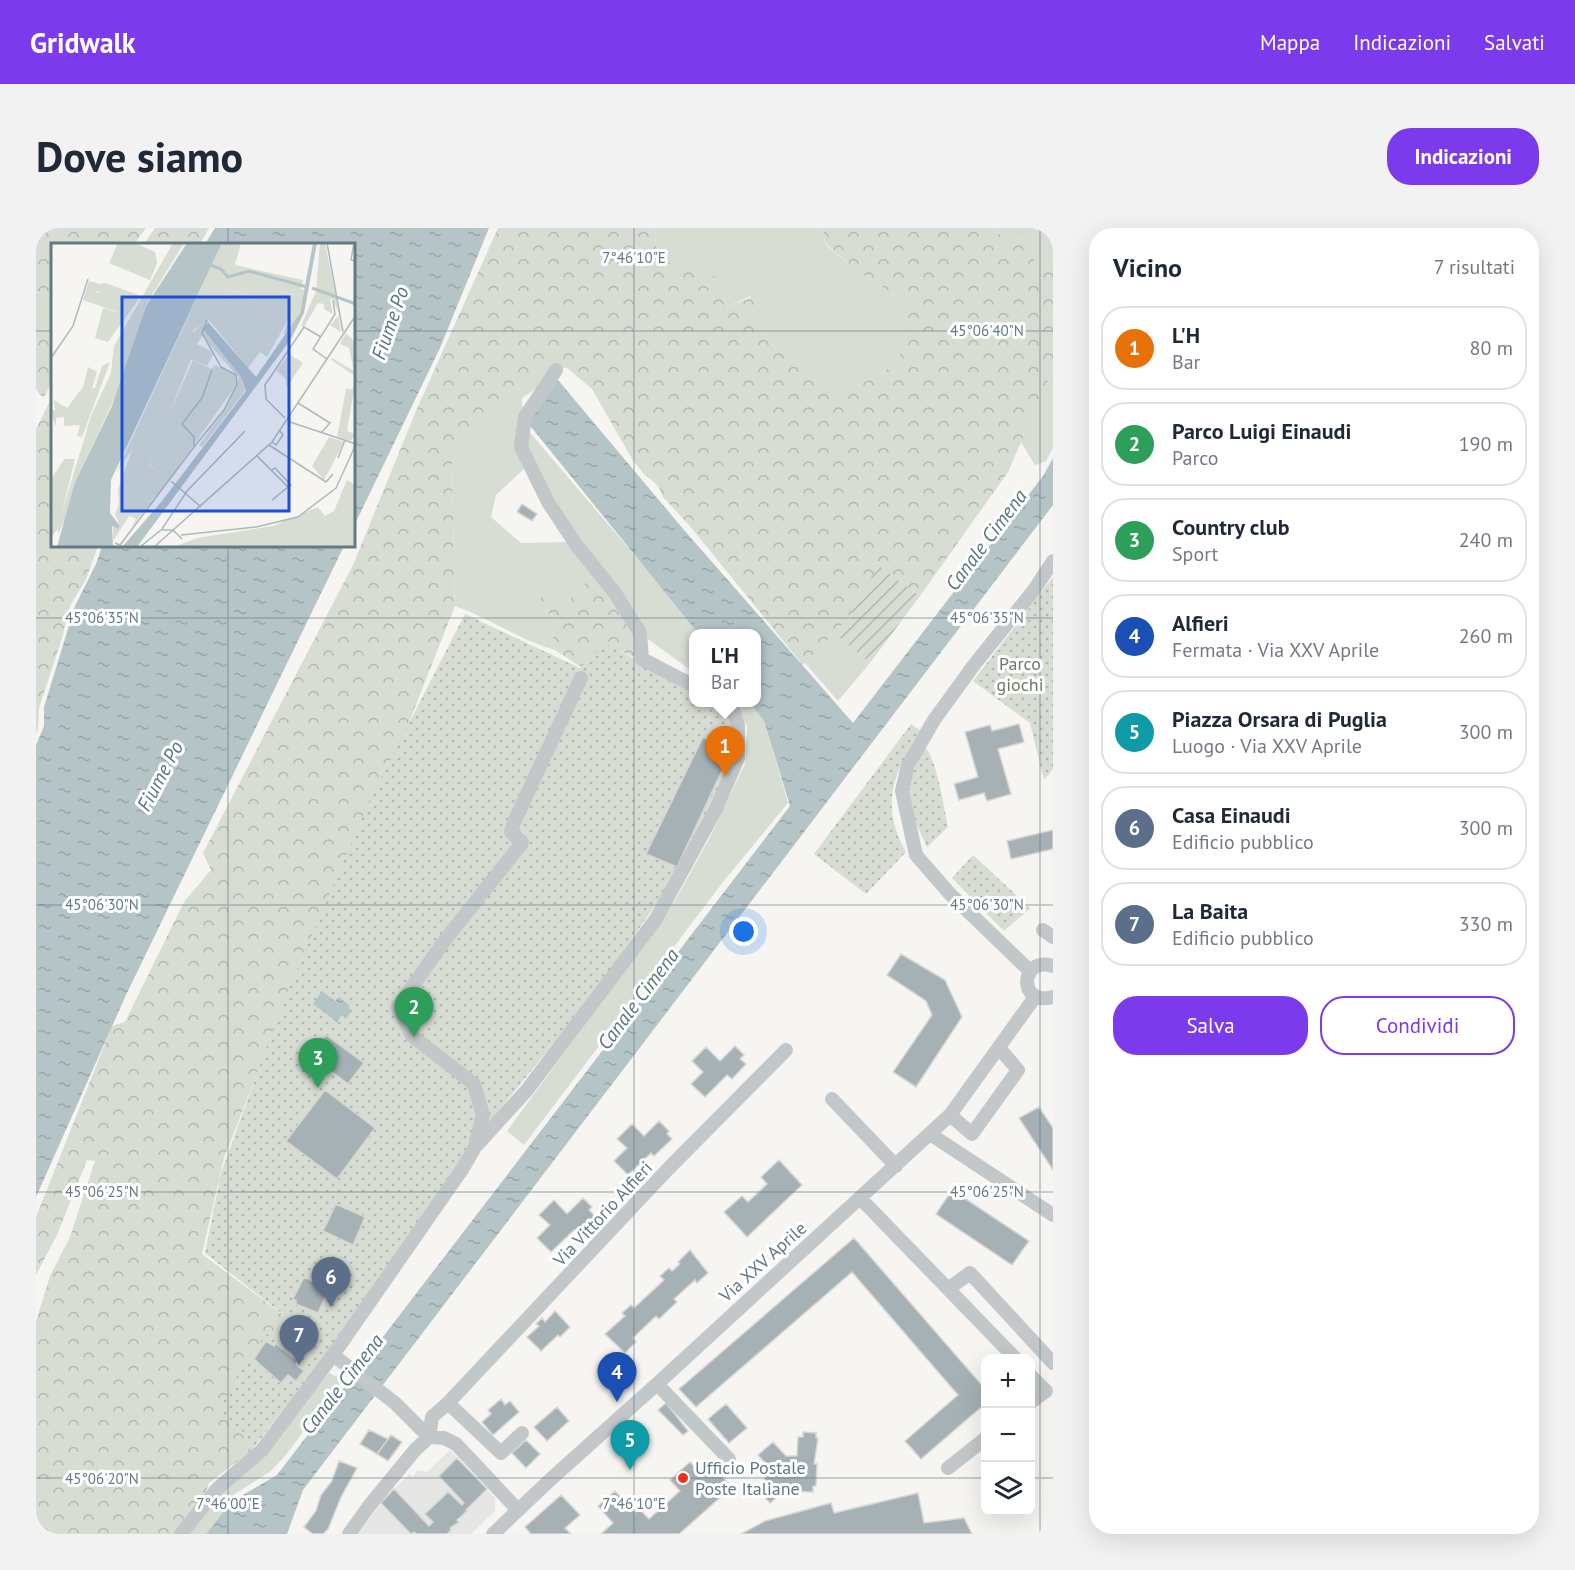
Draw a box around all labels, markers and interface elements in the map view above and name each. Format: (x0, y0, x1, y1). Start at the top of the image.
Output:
text: Gridwalk (30, 24, 136, 61)
text: Mappa (1260, 29, 1320, 56)
text: Indicazioni (1353, 29, 1451, 56)
text: Salvati (1484, 29, 1545, 56)
button: Indicazioni (1387, 128, 1539, 185)
text: Dove siamo (36, 129, 243, 184)
inset map (51, 243, 356, 548)
text: 7°46'10"E (602, 248, 666, 267)
text: Vicino (1113, 251, 1182, 284)
text: 7 risultati (1434, 254, 1515, 280)
water label: Fiume Po (365, 283, 415, 363)
text: 45°06'40"N (950, 321, 1024, 340)
text: L'H (1172, 321, 1200, 349)
text: 1 (1129, 335, 1140, 361)
text: 80 m (1470, 335, 1513, 361)
text: Bar (1172, 349, 1200, 375)
text: Parco Luigi Einaudi (1172, 417, 1351, 445)
text: 2 (1129, 431, 1140, 457)
text: 190 m (1459, 431, 1513, 457)
text: Parco (1172, 445, 1218, 471)
water label: Canale Cimena (939, 484, 1033, 596)
text: Country club (1172, 513, 1289, 541)
text: 3 (1129, 527, 1140, 553)
text: 240 m (1459, 527, 1513, 553)
text: Sport (1172, 541, 1218, 567)
text: 45°06'35"N (65, 608, 139, 627)
text: 45°06'35"N (950, 608, 1024, 627)
text: Alfieri (1172, 609, 1229, 637)
text: 4 (1129, 623, 1140, 649)
text: 260 m (1459, 623, 1513, 649)
popup (689, 629, 761, 707)
text: Fermata · Via XXV Aprile (1172, 637, 1379, 663)
text: L'H (711, 641, 739, 669)
park label: Parco giochi (997, 652, 1043, 696)
text: Bar (711, 669, 739, 695)
text: Piazza Orsara di Puglia (1172, 705, 1387, 733)
text: 5 (1129, 719, 1140, 745)
text: 300 m (1459, 719, 1513, 745)
pin: 1 (706, 726, 744, 776)
text: Luogo · Via XXV Aprile (1172, 733, 1362, 759)
water label: Fiume Po (131, 736, 189, 816)
text: Casa Einaudi (1172, 801, 1291, 829)
text: 6 (1129, 815, 1140, 841)
text: 300 m (1459, 815, 1513, 841)
text: Edificio pubblico (1172, 829, 1314, 855)
text: 45°06'30"N (65, 895, 139, 914)
text: 45°06'30"N (950, 895, 1024, 914)
text: La Baita (1172, 897, 1248, 925)
text: 7 (1129, 911, 1140, 937)
text: 330 m (1459, 911, 1513, 937)
your location (729, 917, 758, 946)
text: Edificio pubblico (1172, 925, 1314, 951)
water label: Canale Cimena (591, 943, 685, 1055)
pin: 2 (394, 988, 434, 1037)
button: Salva (1113, 996, 1308, 1055)
button: Condividi (1320, 996, 1515, 1055)
pin: 3 (298, 1038, 338, 1088)
street label: Via Vittorio Alfieri (547, 1156, 657, 1272)
text: 45°06'25"N (65, 1182, 139, 1201)
text: 45°06'25"N (950, 1182, 1024, 1201)
street label: Via XXV Aprile (714, 1216, 811, 1307)
pin: 6 (312, 1258, 350, 1307)
pin: 7 (280, 1316, 318, 1365)
water label: Canale Cimena (295, 1328, 389, 1439)
pin: 4 (598, 1352, 636, 1402)
map controls (981, 1354, 1035, 1516)
button: + (981, 1354, 1035, 1408)
button: − (981, 1408, 1035, 1462)
pin: 5 (610, 1420, 650, 1470)
place label: Ufficio Postale Poste Italiane (695, 1456, 806, 1500)
button: layers (981, 1462, 1035, 1516)
text: 45°06'20"N (65, 1469, 139, 1488)
marker: Ufficio Postale Poste Italiane (676, 1471, 690, 1485)
text: 7°46'00"E (196, 1494, 260, 1513)
text: 7°46'10"E (602, 1494, 666, 1513)

